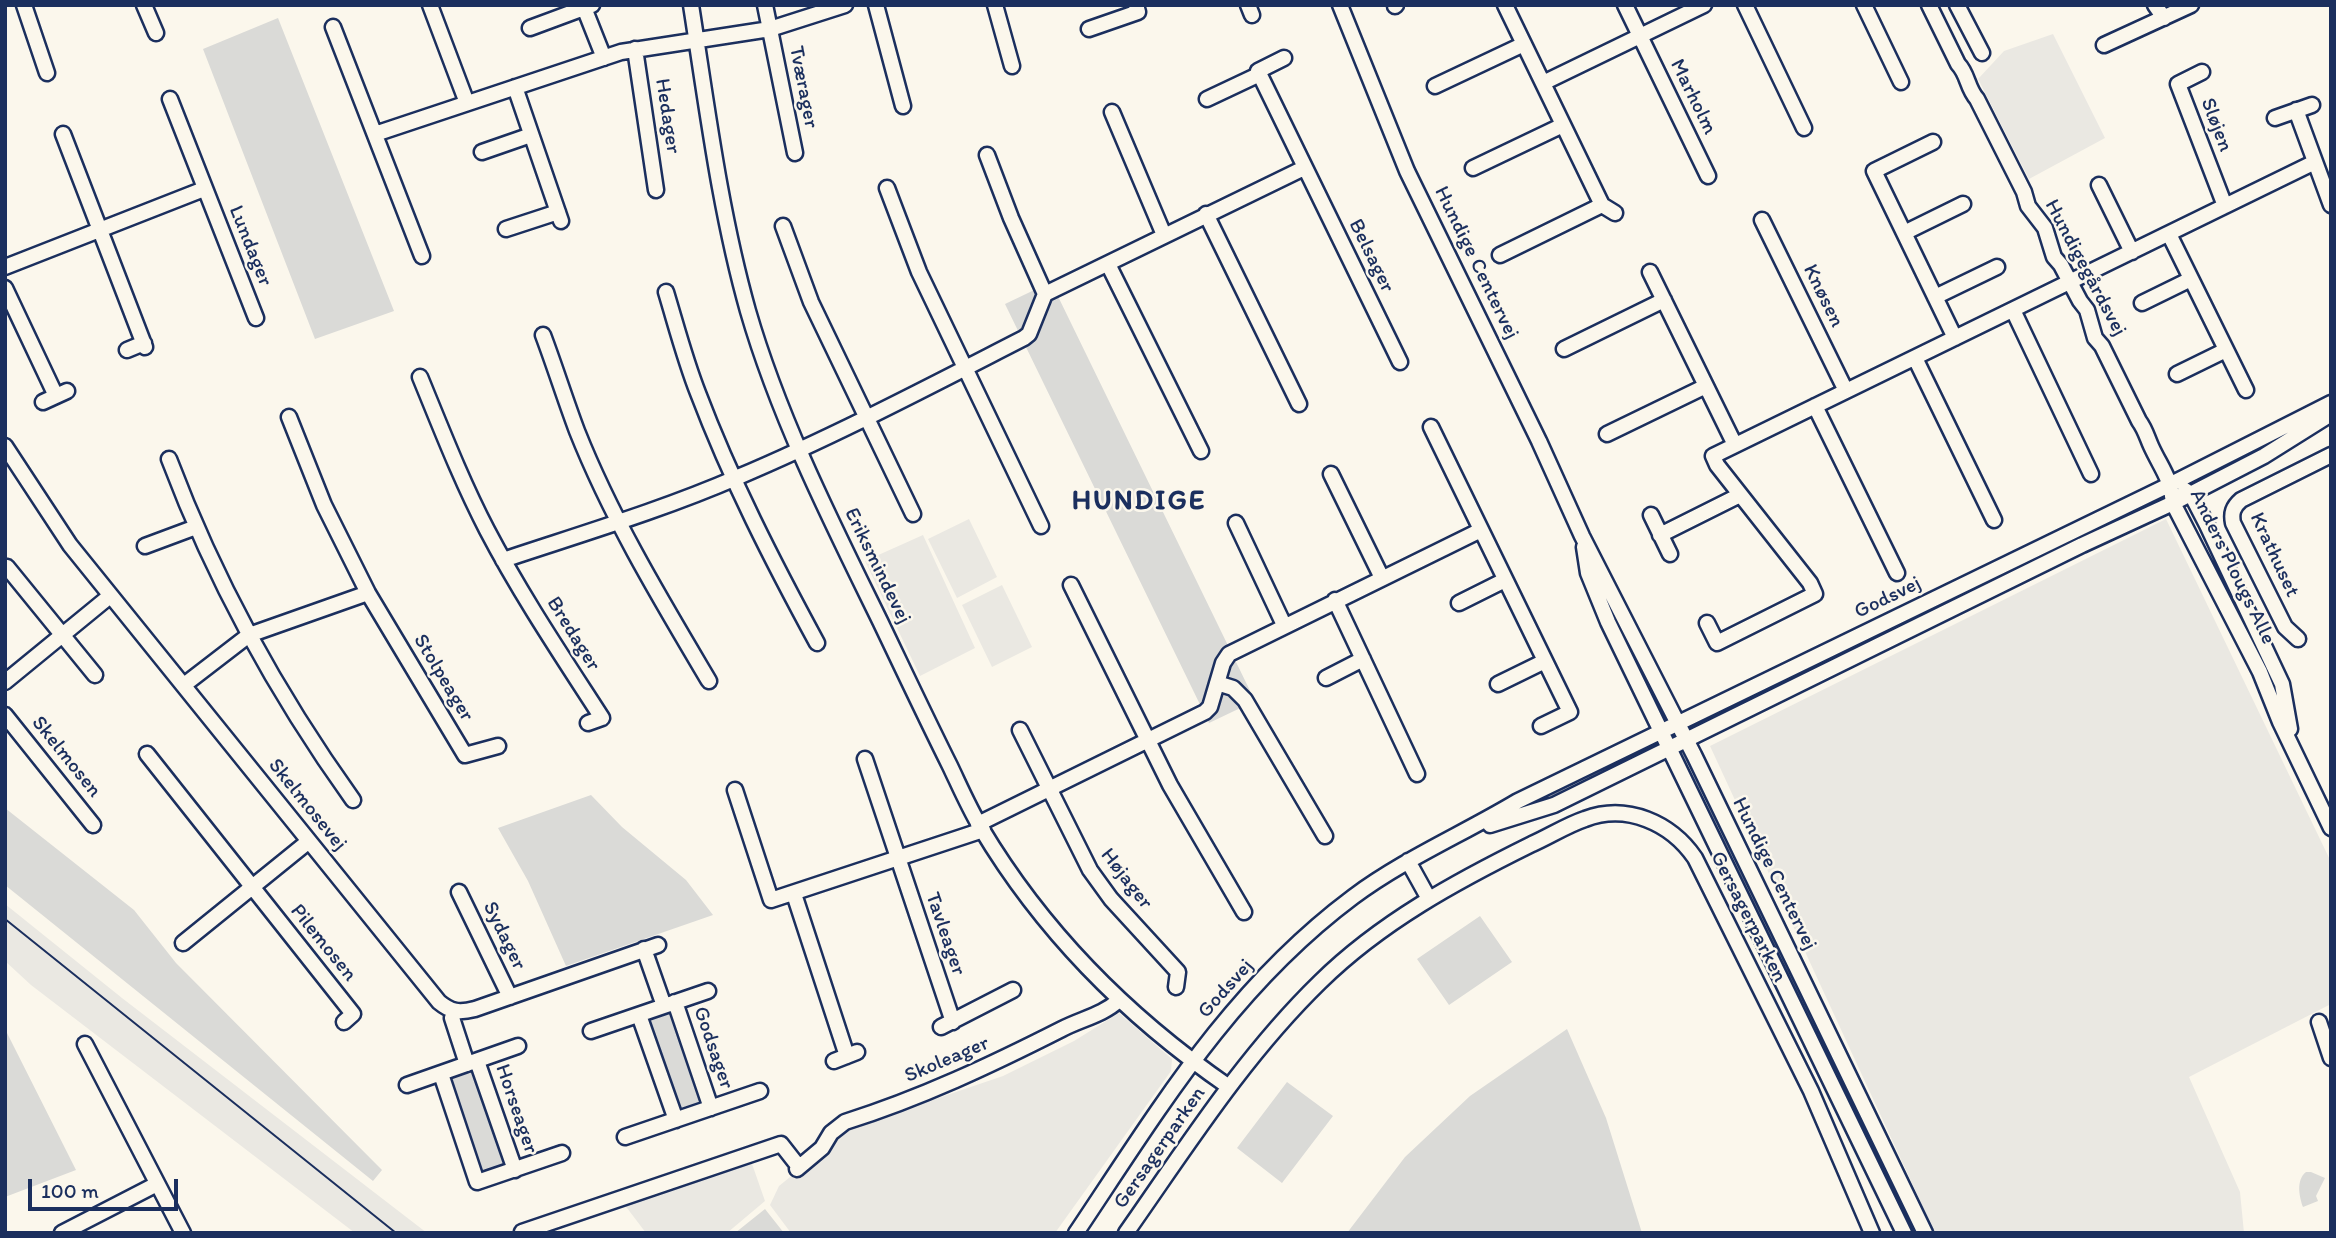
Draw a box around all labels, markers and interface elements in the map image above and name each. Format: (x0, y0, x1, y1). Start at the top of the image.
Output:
street label: Tværager (783, 44, 823, 130)
street label: Marholm (1664, 55, 1722, 139)
street label: Hedager (649, 77, 685, 155)
street label: Sløjen (2194, 95, 2238, 155)
street label: Hundige Centervej (1428, 183, 1524, 343)
street label: Hundigegårdsvej (2038, 195, 2132, 341)
street label: Lundager (222, 202, 278, 290)
street label: Belsager (1342, 215, 1400, 297)
street label: Knøsen (1797, 260, 1849, 332)
district label: HUNDIGE (1074, 485, 1204, 519)
street label: Anders Plougs Alle (2184, 485, 2280, 649)
street label: Eriksmindevej (838, 504, 916, 628)
street label: Krathuset (2244, 509, 2304, 601)
street label: Godsvej (1851, 571, 1925, 625)
street label: Bredager (540, 592, 606, 676)
street label: Stolpeager (407, 630, 479, 726)
street label: Skelmosen (26, 711, 106, 803)
street label: Skelmosevej (262, 754, 352, 856)
street label: Hundige Centervej (1726, 794, 1822, 954)
street label: Højager (1094, 844, 1158, 914)
street label: Gersagerparken (1704, 847, 1792, 987)
street label: Tavleager (919, 889, 971, 979)
street label: Sydager (477, 898, 531, 974)
street label: Pilemosen (284, 899, 362, 987)
street label: Godsvej (1193, 954, 1259, 1024)
street label: Godsager (687, 1003, 739, 1093)
street label: Skoleager (901, 1031, 993, 1089)
street label: Horseager (489, 1061, 543, 1157)
street label: Gersagerparken (1109, 1082, 1211, 1214)
scale bar (32, 1164, 182, 1208)
text: 100 m (41, 1178, 99, 1203)

